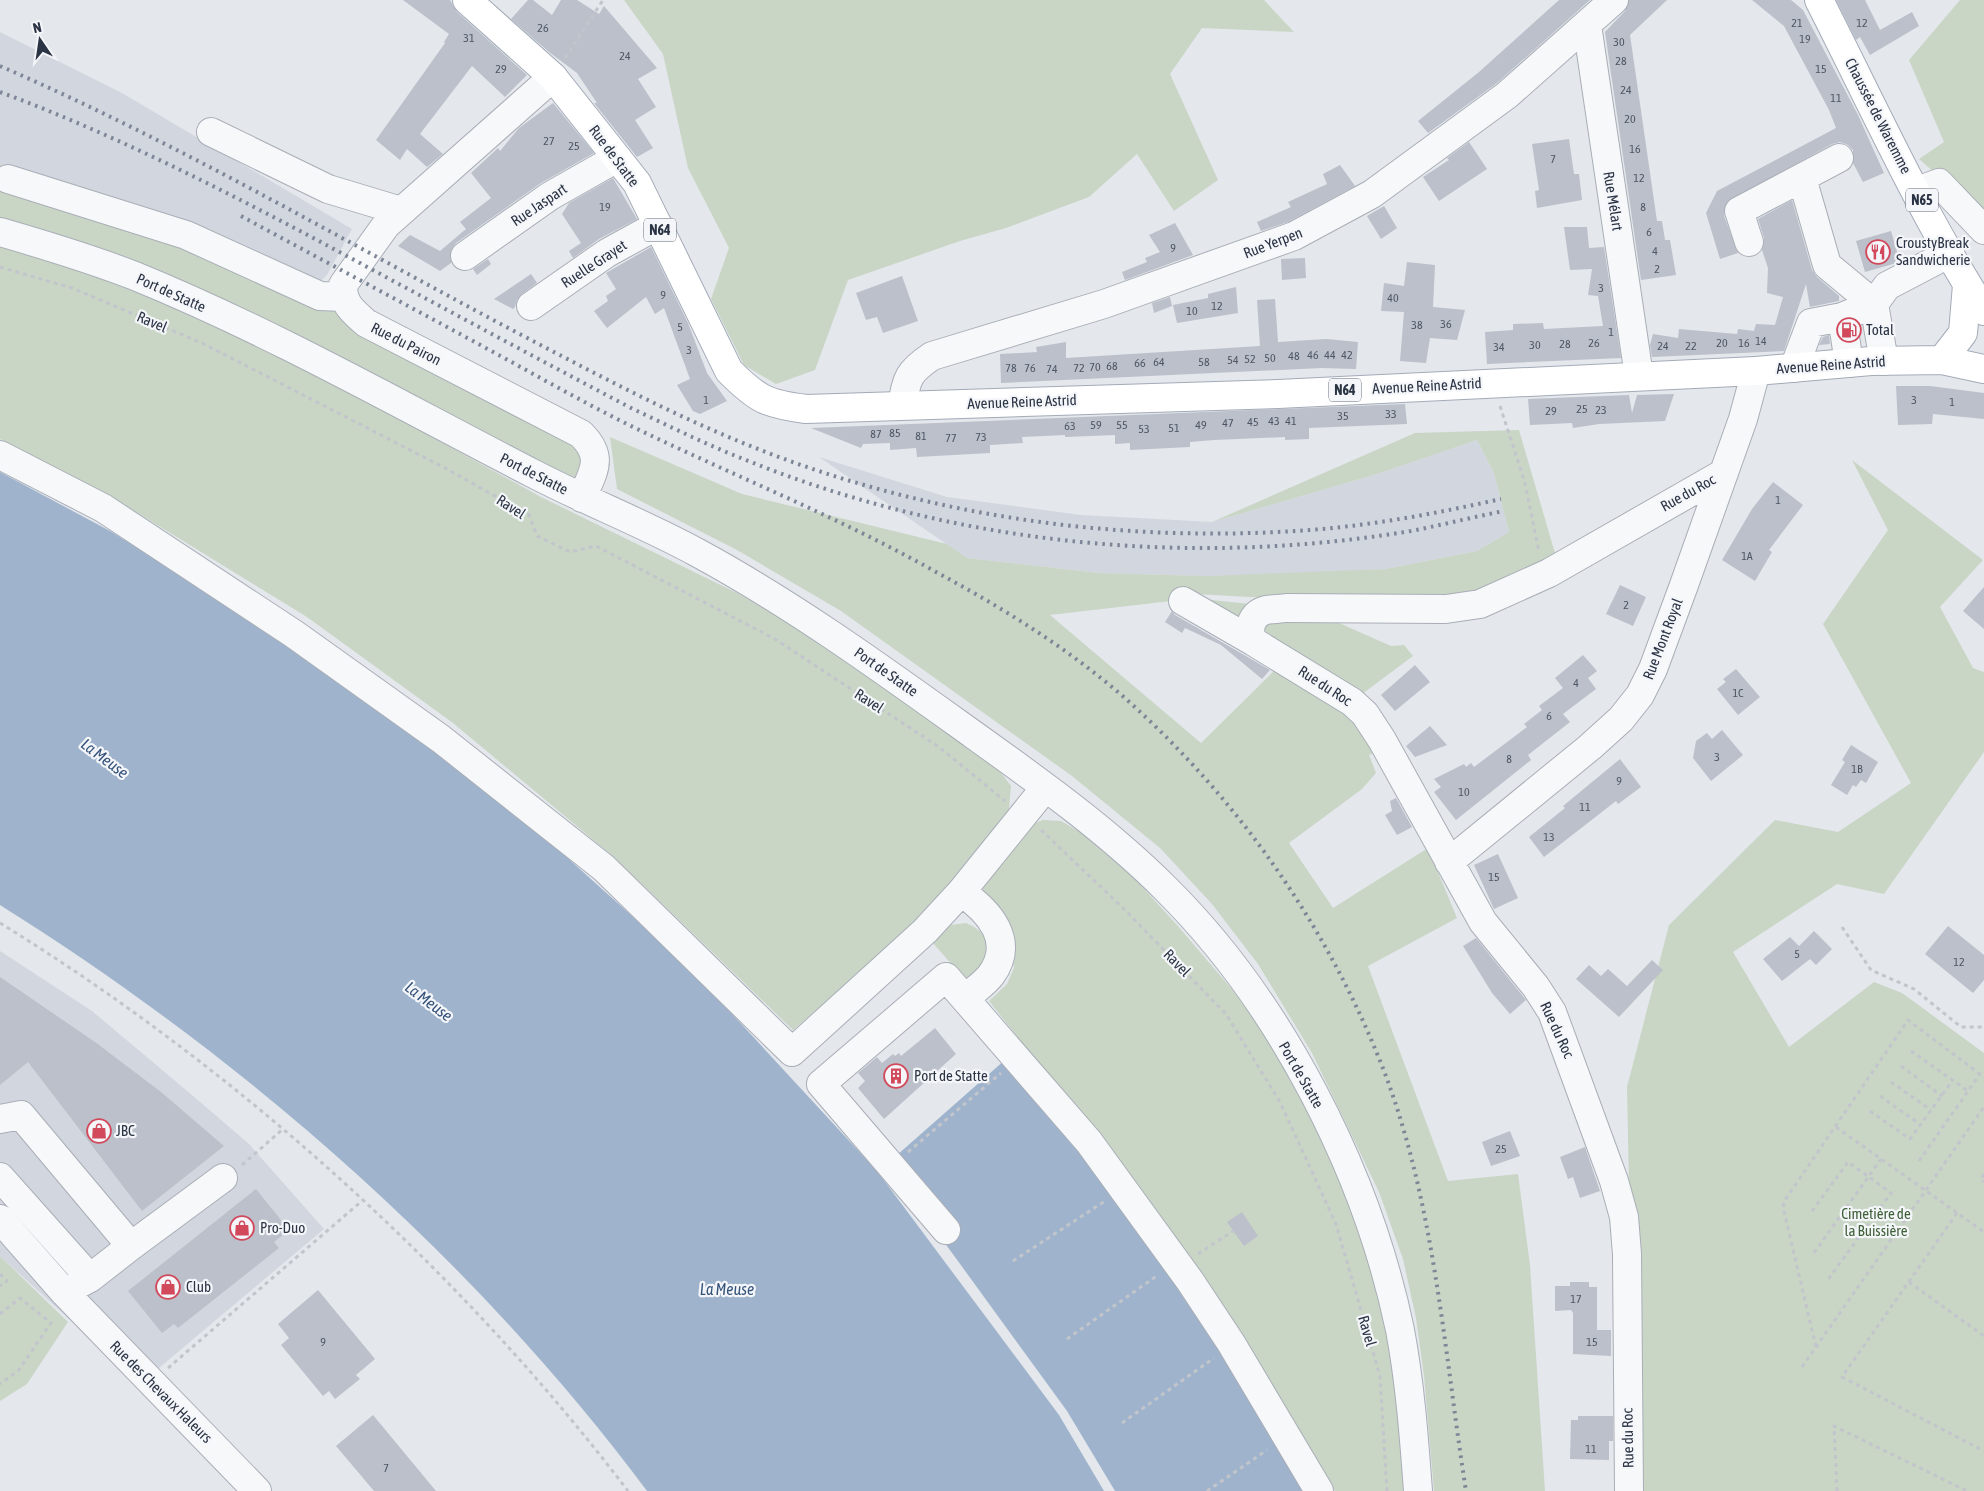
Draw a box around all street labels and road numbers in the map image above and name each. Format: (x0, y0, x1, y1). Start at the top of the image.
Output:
street label: Chaussée de Waremme (1842, 55, 1915, 177)
street label: Rue de Statte (586, 122, 643, 190)
street label: Rue Mélart (1600, 170, 1627, 232)
street label: Rue Jaspart (508, 180, 570, 229)
road number: N65 (1906, 188, 1938, 212)
road number: N64 (644, 218, 676, 242)
street label: Rue Yerpen (1241, 224, 1305, 262)
street label: Ruelle Grayet (558, 236, 630, 291)
street label: Port de Statte (134, 270, 209, 315)
street label: Ravel (134, 308, 170, 335)
street label: Rue du Pairon (368, 319, 444, 368)
street label: Avenue Reine Astrid (1776, 352, 1886, 377)
street label: Avenue Reine Astrid (1372, 374, 1482, 397)
road number: N64 (1329, 378, 1361, 402)
street label: Avenue Reine Astrid (967, 391, 1077, 412)
street label: Port de Statte (497, 449, 571, 498)
street label: Rue du Roc (1657, 470, 1719, 515)
street label: Ravel (494, 491, 529, 522)
street label: Rue Mont Royal (1639, 596, 1686, 682)
street label: Port de Statte (851, 643, 922, 700)
street label: Rue du Roc (1295, 662, 1355, 709)
street label: Ravel (852, 685, 887, 716)
street label: Ravel (1160, 945, 1194, 980)
street label: Rue du Roc (1537, 999, 1578, 1061)
street label: Port de Statte (1276, 1039, 1327, 1111)
street label: Ravel (1355, 1313, 1380, 1348)
street label: Rue des Chevaux Haleurs (107, 1337, 216, 1446)
street label: Rue du Roc (1618, 1407, 1637, 1468)

